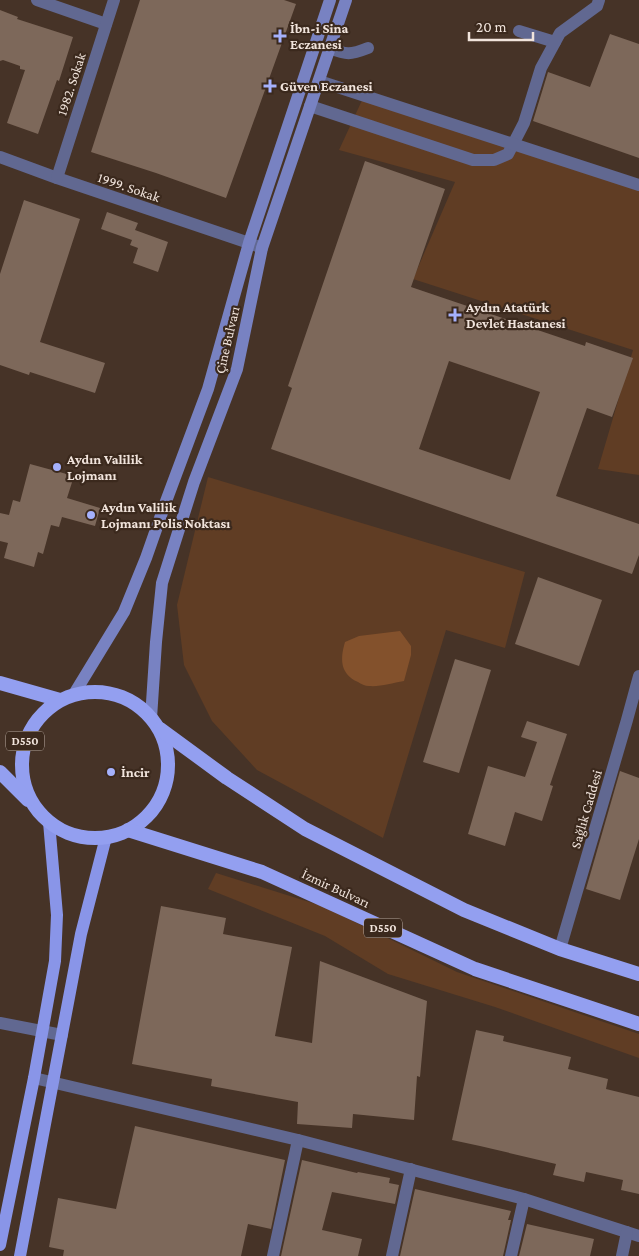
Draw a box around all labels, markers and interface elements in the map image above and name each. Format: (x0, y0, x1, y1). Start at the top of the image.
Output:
scale bar (469, 10, 533, 42)
text: 20 m (476, 19, 507, 35)
place label: İbn-i Sina Eczanesi (290, 20, 349, 52)
marker: İbn-i Sina Eczanesi (274, 30, 286, 42)
street label: 1982. Sokak (53, 50, 89, 117)
place label: Güven Eczanesi (280, 78, 373, 94)
marker: Güven Eczanesi (264, 80, 276, 92)
street label: 1999. Sokak (96, 169, 163, 205)
place label: Aydın Atatürk Devlet Hastanesi (465, 299, 565, 331)
street label: Çine Bulvarı (212, 305, 243, 375)
marker: Aydın Atatürk Devlet Hastanesi (448, 308, 462, 322)
place label: Aydın Valilik Lojmanı (66, 451, 143, 484)
marker: Aydın Valilik Lojmanı (51, 461, 63, 473)
place label: Aydın Valilik Lojmanı Polis Noktası (100, 499, 230, 532)
marker: Aydın Valilik Lojmanı Polis Noktası (85, 509, 97, 521)
road number: D550 (6, 731, 44, 750)
place label: İncir (121, 764, 150, 780)
marker: İncir (105, 766, 117, 778)
street label: Sağlık Caddesi (567, 767, 605, 850)
street label: İzmir Bulvarı (300, 865, 373, 911)
road number: D550 (364, 918, 402, 938)

